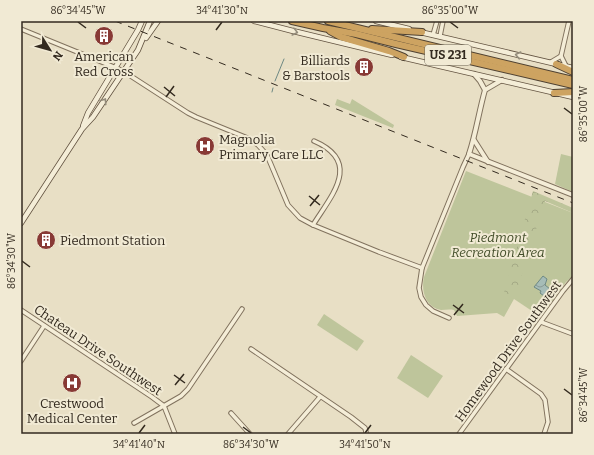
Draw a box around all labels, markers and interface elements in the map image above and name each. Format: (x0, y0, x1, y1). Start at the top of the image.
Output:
text: 86°34'45"W (50, 5, 106, 17)
text: 34°41'30"N (196, 5, 248, 17)
text: 86°35'00"W (422, 5, 479, 17)
building icon: American Red Cross (93, 25, 115, 47)
one-way arrow (291, 27, 298, 35)
north arrow (30, 30, 70, 70)
road number: US 231 (425, 45, 471, 65)
text: N (50, 48, 65, 63)
place label: American Red Cross (74, 49, 135, 79)
one-way arrow (515, 51, 521, 59)
place label: Billiards & Barstools (282, 53, 350, 83)
building icon: Billiards & Barstools (353, 56, 375, 78)
text: 86°35'00"W (578, 85, 590, 142)
one-way arrow (99, 99, 106, 106)
place label: Magnolia Primary Care LLC (219, 132, 324, 162)
hospital icon: Magnolia Primary Care LLC (194, 135, 216, 157)
building icon: Piedmont Station (35, 229, 57, 251)
park label: Piedmont Recreation Area (451, 230, 545, 260)
text: 86°34'30"W (6, 232, 18, 289)
place label: Piedmont Station (60, 233, 166, 248)
street label: Homewood Drive Southwest (452, 277, 564, 424)
street label: Chateau Drive Southwest (31, 302, 165, 399)
text: 86°34'45"W (578, 367, 590, 423)
hospital icon: Crestwood Medical Center (61, 372, 83, 394)
place label: Crestwood Medical Center (27, 396, 118, 426)
text: 34°41'40"N (113, 439, 165, 451)
text: 86°34'30"W (223, 439, 280, 451)
text: 34°41'50"N (339, 439, 391, 451)

